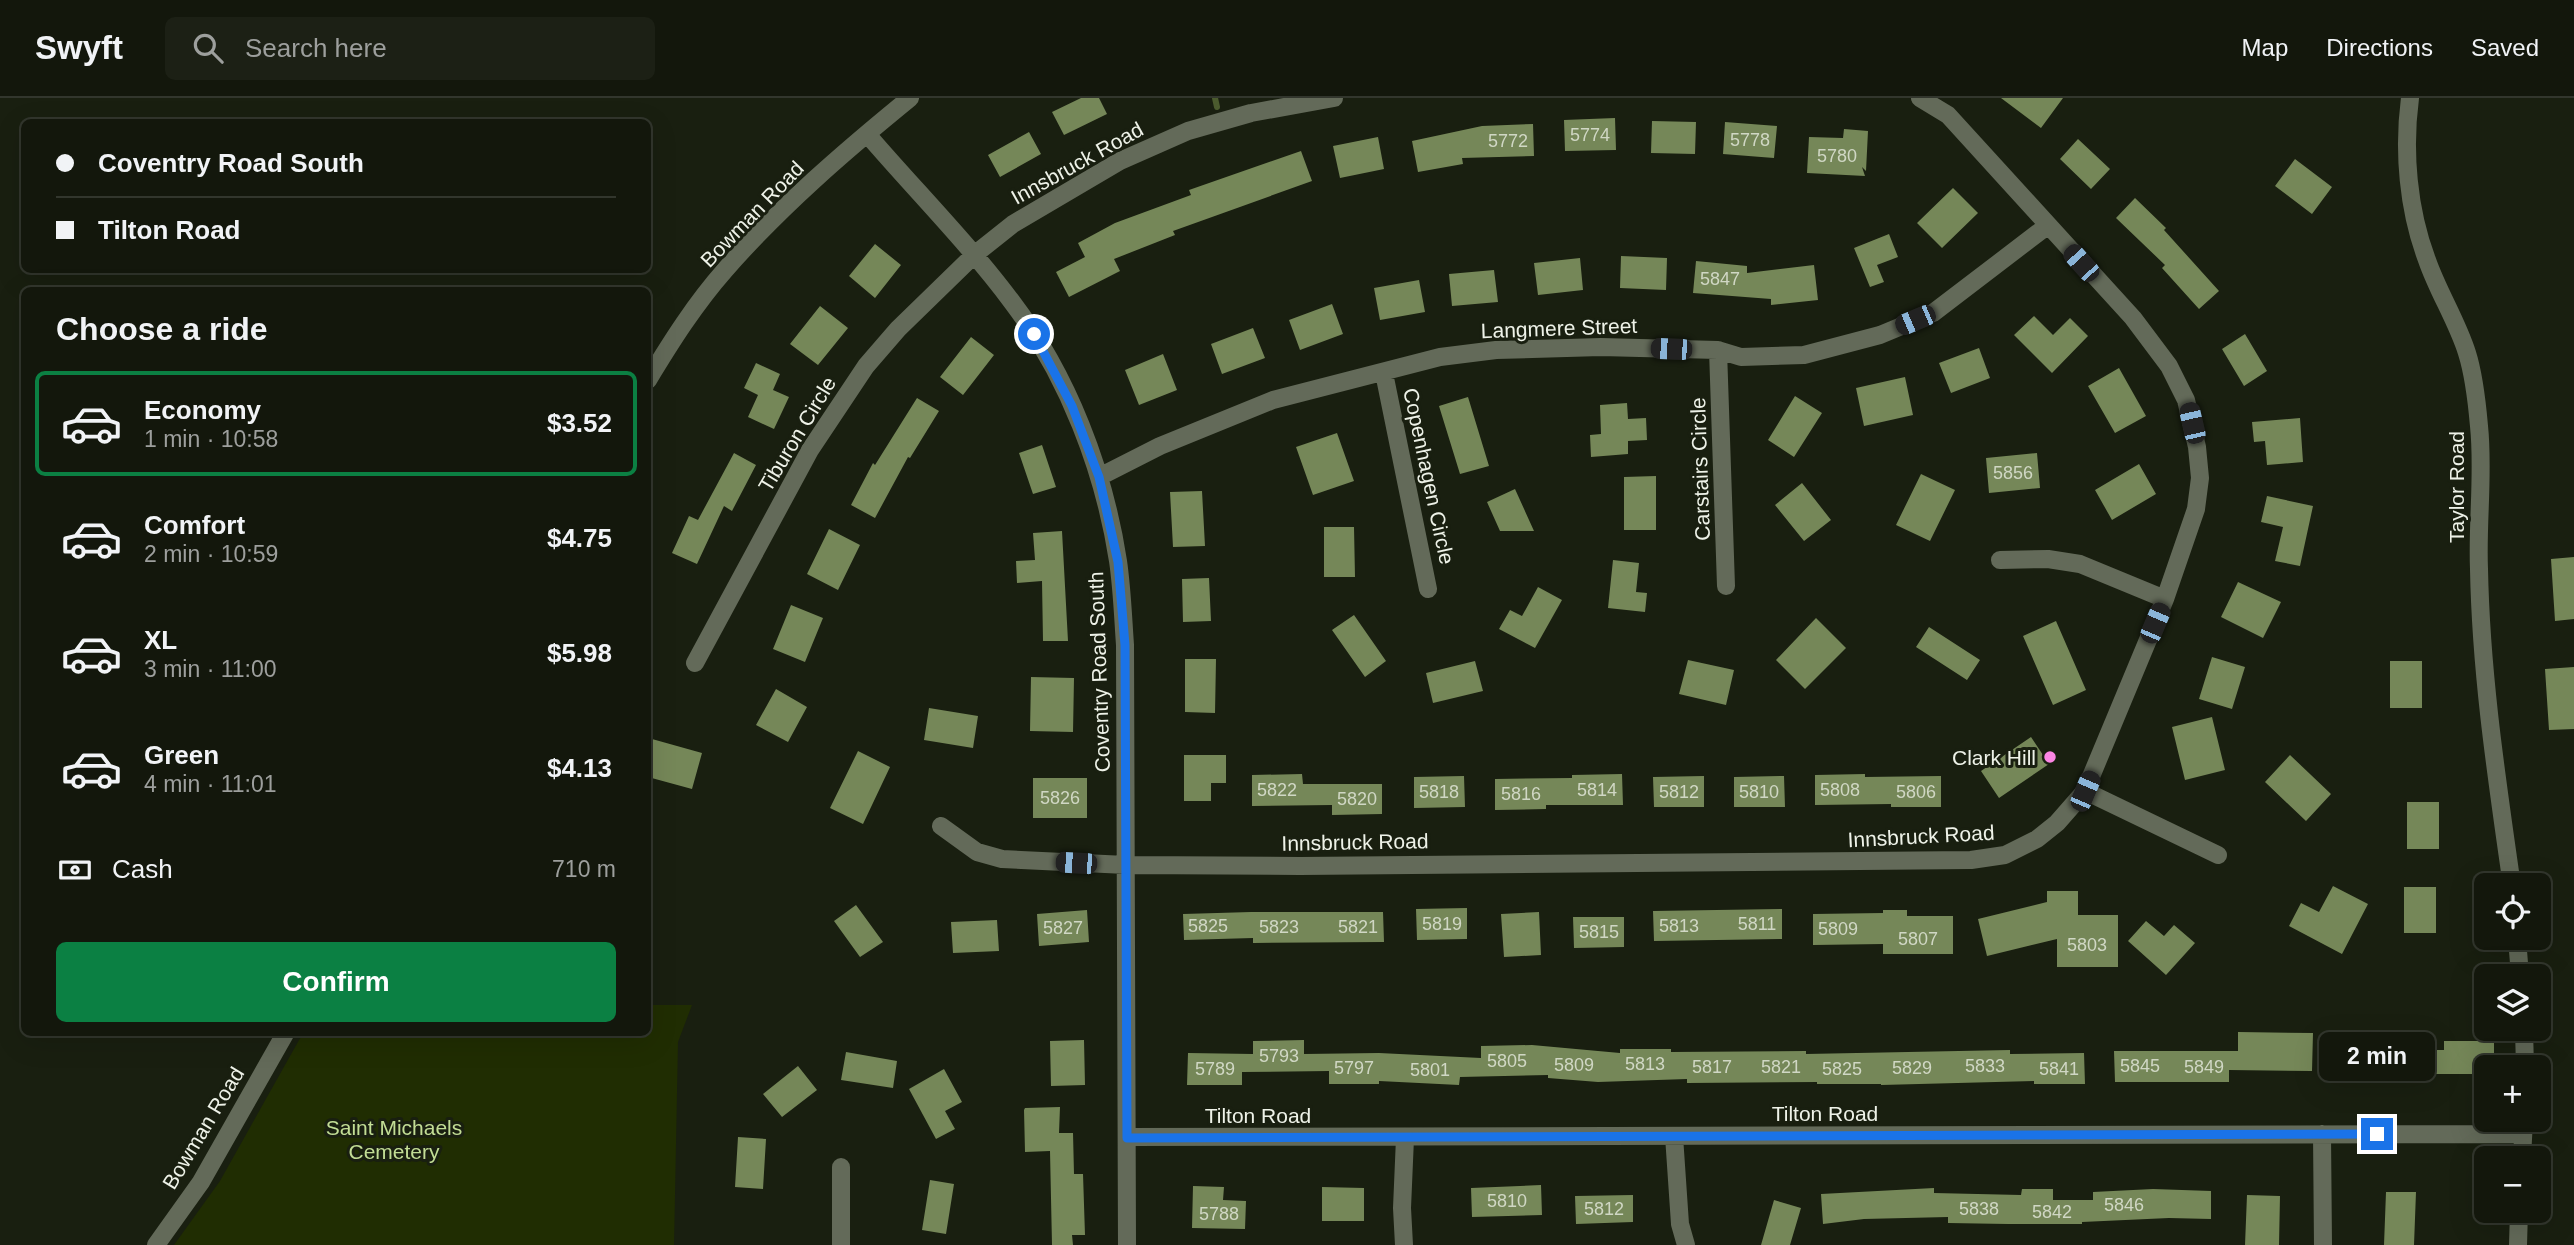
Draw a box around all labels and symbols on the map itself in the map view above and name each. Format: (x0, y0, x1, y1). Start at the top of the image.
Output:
street label: Innsbruck Road (1007, 117, 1147, 209)
house number: 5774 (1570, 125, 1610, 145)
house number: 5778 (1730, 130, 1770, 150)
house number: 5772 (1488, 131, 1528, 151)
house number: 5780 (1817, 146, 1857, 166)
street label: Bowman Road (696, 156, 808, 272)
car (2060, 240, 2103, 286)
house number: 5847 (1700, 269, 1740, 289)
car (1892, 302, 1939, 338)
street label: Langmere Street (1480, 314, 1638, 342)
route start (1018, 318, 1050, 350)
car (1650, 338, 1693, 360)
street label: Tiburon Circle (754, 372, 840, 496)
street label: Copenhagen Circle (1399, 386, 1459, 566)
street label: Carstairs Circle (1686, 397, 1714, 541)
car (2178, 400, 2207, 446)
street label: Taylor Road (2445, 431, 2468, 543)
house number: 5856 (1993, 463, 2033, 483)
street label: Coventry Road South (1084, 571, 1114, 773)
car (2138, 600, 2173, 646)
place label: Clark Hill (1952, 746, 2036, 769)
marker: Clark Hill (2042, 749, 2058, 765)
car (2068, 768, 2103, 814)
house number: 5822 (1257, 780, 1297, 800)
house number: 5814 (1577, 780, 1617, 800)
house number: 5808 (1820, 780, 1860, 800)
house number: 5818 (1419, 782, 1459, 802)
house number: 5812 (1659, 782, 1699, 802)
house number: 5810 (1739, 782, 1779, 802)
house number: 5806 (1896, 782, 1936, 802)
house number: 5816 (1501, 784, 1541, 804)
house number: 5826 (1040, 788, 1080, 808)
house number: 5820 (1337, 789, 1377, 809)
street label: Innsbruck Road (1847, 821, 1995, 851)
street label: Innsbruck Road (1281, 829, 1429, 855)
car (1055, 851, 1098, 875)
house number: 5819 (1422, 914, 1462, 934)
house number: 5811 (1738, 914, 1776, 934)
house number: 5825 (1188, 916, 1228, 936)
house number: 5813 (1659, 916, 1699, 936)
house number: 5823 (1259, 917, 1299, 937)
house number: 5821 (1338, 917, 1378, 937)
house number: 5827 (1043, 918, 1083, 938)
house number: 5809 (1818, 919, 1858, 939)
house number: 5815 (1579, 922, 1619, 942)
house number: 5807 (1898, 929, 1938, 949)
house number: 5803 (2067, 935, 2107, 955)
callout: 2 min (2319, 1032, 2435, 1082)
house number: 5793 (1259, 1046, 1299, 1066)
house number: 5805 (1487, 1051, 1527, 1071)
house number: 5813 (1625, 1054, 1665, 1074)
house number: 5809 (1554, 1055, 1594, 1075)
house number: 5833 (1965, 1056, 2005, 1076)
house number: 5845 (2120, 1056, 2160, 1076)
house number: 5817 (1692, 1057, 1732, 1077)
house number: 5821 (1761, 1057, 1801, 1077)
house number: 5849 (2184, 1057, 2224, 1077)
house number: 5797 (1334, 1058, 1374, 1078)
house number: 5829 (1892, 1058, 1932, 1078)
house number: 5789 (1195, 1059, 1235, 1079)
house number: 5825 (1822, 1059, 1862, 1079)
house number: 5841 (2039, 1059, 2079, 1079)
house number: 5801 (1410, 1060, 1450, 1080)
street label: Bowman Road (158, 1063, 248, 1193)
street label: Tilton Road (1772, 1102, 1878, 1125)
street label: Tilton Road (1205, 1104, 1311, 1127)
park label: Saint Michaels Cemetery (326, 1116, 462, 1163)
route end (2361, 1118, 2393, 1150)
house number: 5810 (1487, 1191, 1527, 1211)
house number: 5846 (2104, 1195, 2144, 1215)
house number: 5812 (1584, 1199, 1624, 1219)
house number: 5838 (1959, 1199, 1999, 1219)
house number: 5842 (2032, 1202, 2072, 1222)
house number: 5788 (1199, 1204, 1239, 1224)

